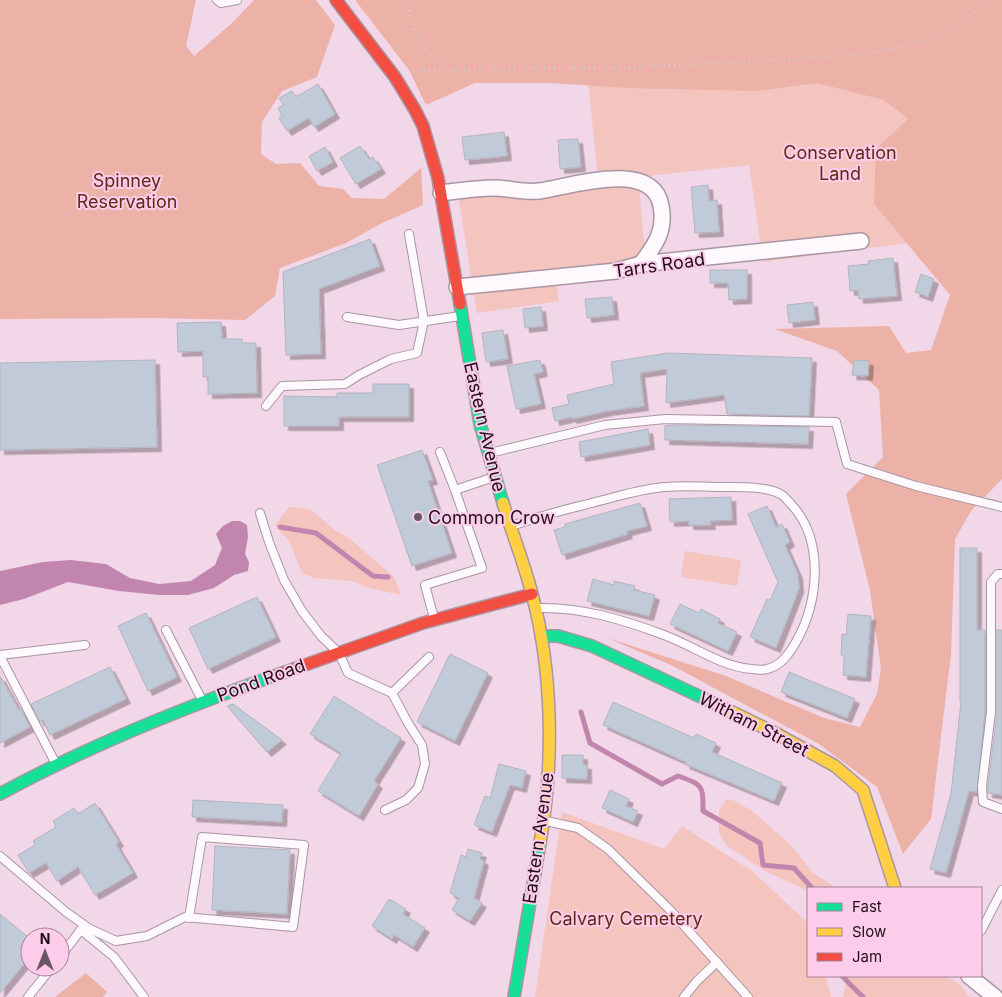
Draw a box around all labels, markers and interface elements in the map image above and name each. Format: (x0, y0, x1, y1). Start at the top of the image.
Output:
park label: Conservation Land (783, 142, 897, 184)
park label: Spinney Reservation (77, 170, 177, 212)
street label: Tarrs Road (612, 248, 706, 282)
street label: Eastern Avenue (460, 360, 510, 494)
place label: Common Crow (428, 507, 555, 528)
marker: Common Crow (412, 511, 424, 523)
street label: Pond Road (214, 654, 308, 706)
street label: Witham Street (696, 687, 812, 761)
street label: Eastern Avenue (518, 771, 558, 905)
legend (807, 887, 982, 977)
text: Fast (852, 897, 882, 916)
park label: Calvary Cemetery (549, 908, 703, 929)
text: Slow (852, 922, 886, 941)
north arrow (20, 927, 70, 977)
text: N (40, 930, 50, 947)
text: Jam (852, 947, 882, 966)

